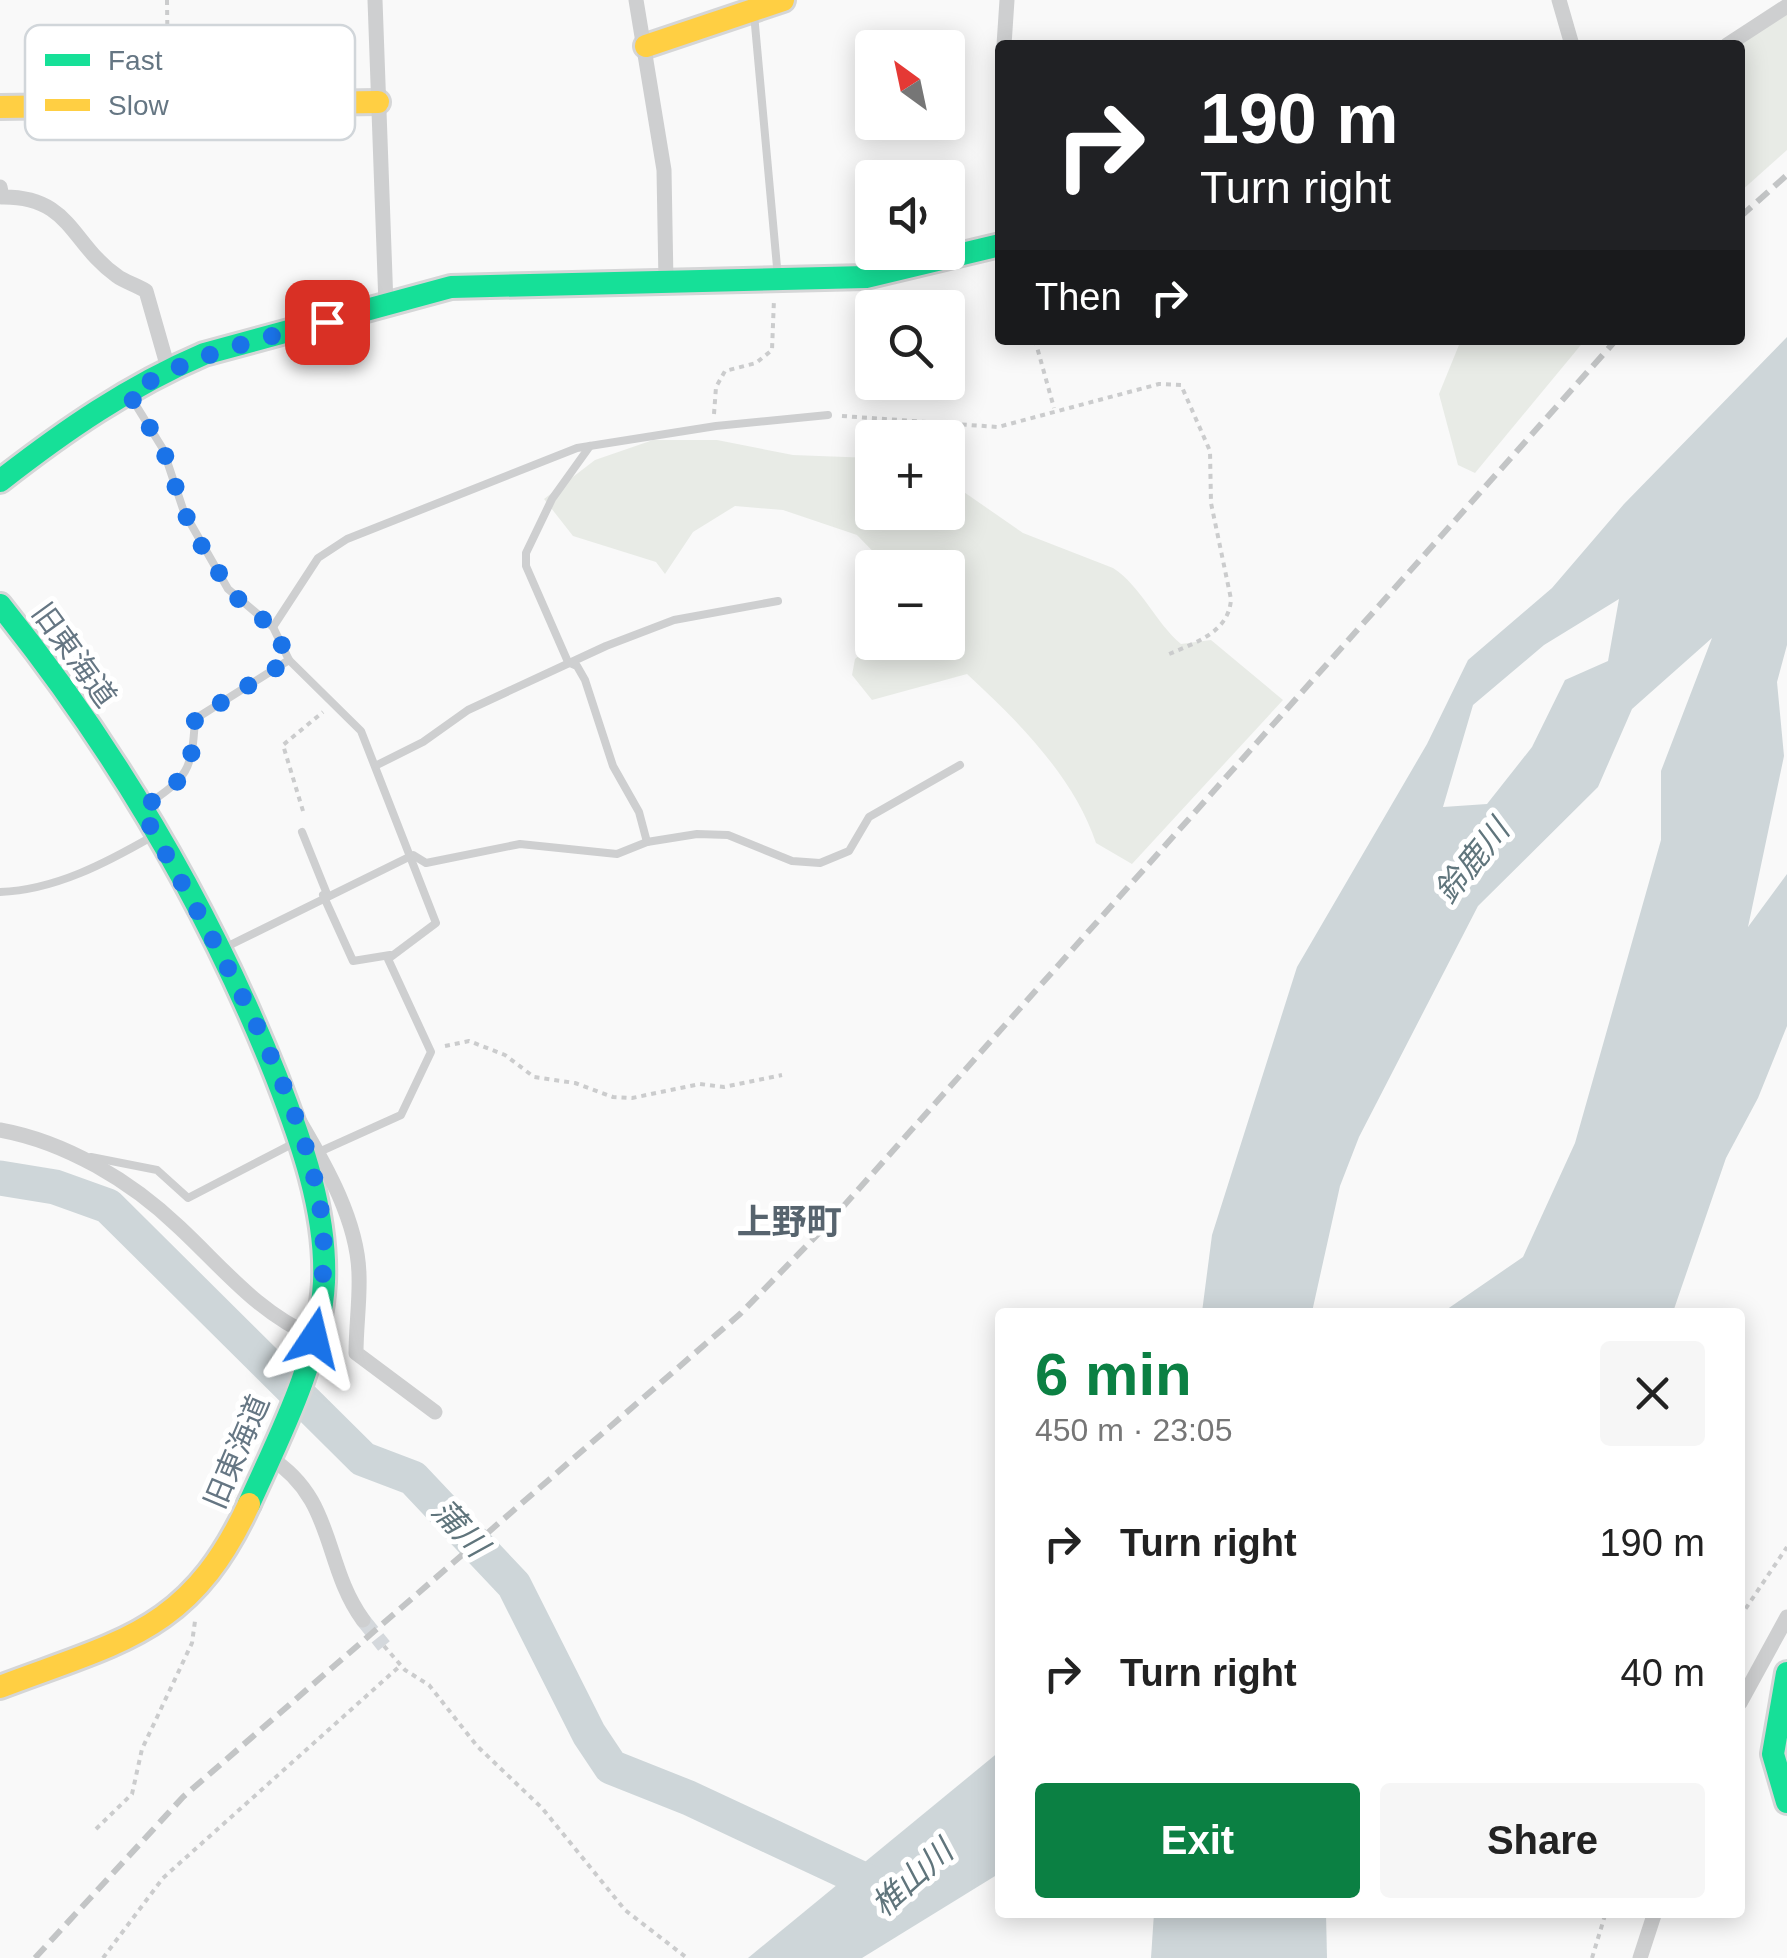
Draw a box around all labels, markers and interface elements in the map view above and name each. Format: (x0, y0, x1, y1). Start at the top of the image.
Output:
legend (25, 25, 355, 140)
north arrow (855, 30, 965, 140)
map controls (855, 30, 965, 660)
text: Fast (108, 45, 163, 76)
icon: right (1035, 80, 1165, 210)
text: 190 m (1200, 80, 1398, 158)
text: Slow (108, 90, 169, 121)
button: sound (855, 160, 965, 270)
text: Turn right (1200, 162, 1391, 213)
icon: right (1142, 270, 1197, 325)
text: Then (1035, 276, 1122, 318)
pin (285, 280, 370, 365)
button: search (855, 290, 965, 400)
icon: arrive (300, 295, 355, 350)
button: + (855, 420, 965, 530)
button: − (855, 550, 965, 660)
street label: 旧東海道 (26, 596, 123, 713)
water label: 鈴鹿川 (1428, 810, 1518, 910)
district label: 上野町 (736, 1202, 842, 1241)
position arrow (262, 1286, 366, 1390)
text: 6 min (1035, 1341, 1192, 1408)
button: close (1600, 1341, 1705, 1446)
street label: 旧東海道 (198, 1390, 275, 1513)
text: 450 m · 23:05 (1035, 1412, 1232, 1448)
water label: 蒲川 (425, 1492, 497, 1566)
icon: right (1035, 1516, 1090, 1571)
text: Turn right (1120, 1522, 1297, 1564)
text: 190 m (1599, 1522, 1705, 1564)
icon: right (1035, 1646, 1090, 1701)
text: Turn right (1120, 1652, 1297, 1694)
text: 40 m (1621, 1652, 1705, 1694)
button: Exit (1035, 1783, 1360, 1898)
button: Share (1380, 1783, 1705, 1898)
water label: 椎山川 (864, 1831, 962, 1924)

